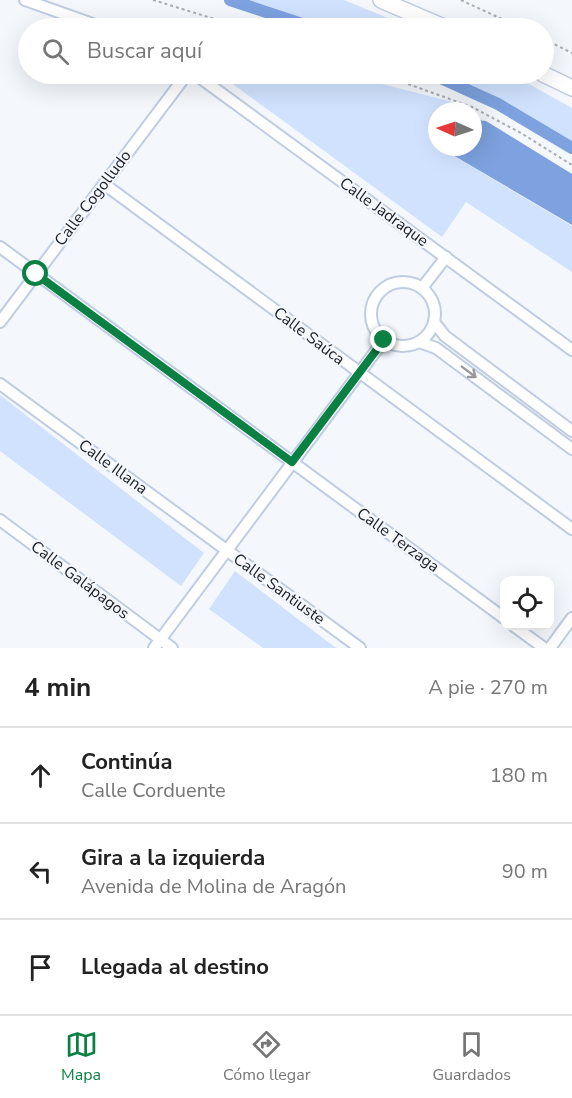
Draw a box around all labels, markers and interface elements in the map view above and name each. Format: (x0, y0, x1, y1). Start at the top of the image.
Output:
search box (18, 18, 554, 84)
icon: search (39, 35, 72, 68)
text: Buscar aquí (87, 36, 202, 66)
north arrow (428, 102, 482, 156)
street label: Calle Cogolludo (50, 145, 136, 251)
street label: Calle Jadraque (335, 172, 433, 252)
route start (22, 260, 48, 286)
street label: Calle Saúca (269, 302, 349, 370)
route end (370, 326, 396, 352)
one-way arrow (460, 366, 476, 379)
street label: Calle Illana (74, 434, 152, 500)
street label: Calle Terzaga (352, 502, 444, 578)
street label: Calle Galápagos (26, 536, 134, 624)
street label: Calle Santiuste (229, 548, 329, 630)
map controls (500, 576, 554, 630)
button: locate (500, 576, 554, 630)
text: 4 min (24, 670, 91, 705)
text: A pie · 270 m (428, 674, 548, 701)
text: Continúa (81, 747, 172, 777)
icon: ahead (24, 759, 57, 792)
text: 180 m (490, 762, 548, 789)
text: Calle Corduente (81, 777, 226, 804)
text: Gira a la izquierda (81, 843, 265, 873)
icon: left (24, 855, 57, 888)
text: 90 m (502, 858, 548, 885)
text: Avenida de Molina de Aragón (81, 873, 346, 900)
icon: arrive (24, 951, 57, 984)
text: Llegada al destino (81, 952, 269, 982)
tab: Mapa (61, 1028, 101, 1086)
tab: Cómo llegar (223, 1028, 310, 1086)
tab: Guardados (433, 1028, 511, 1086)

